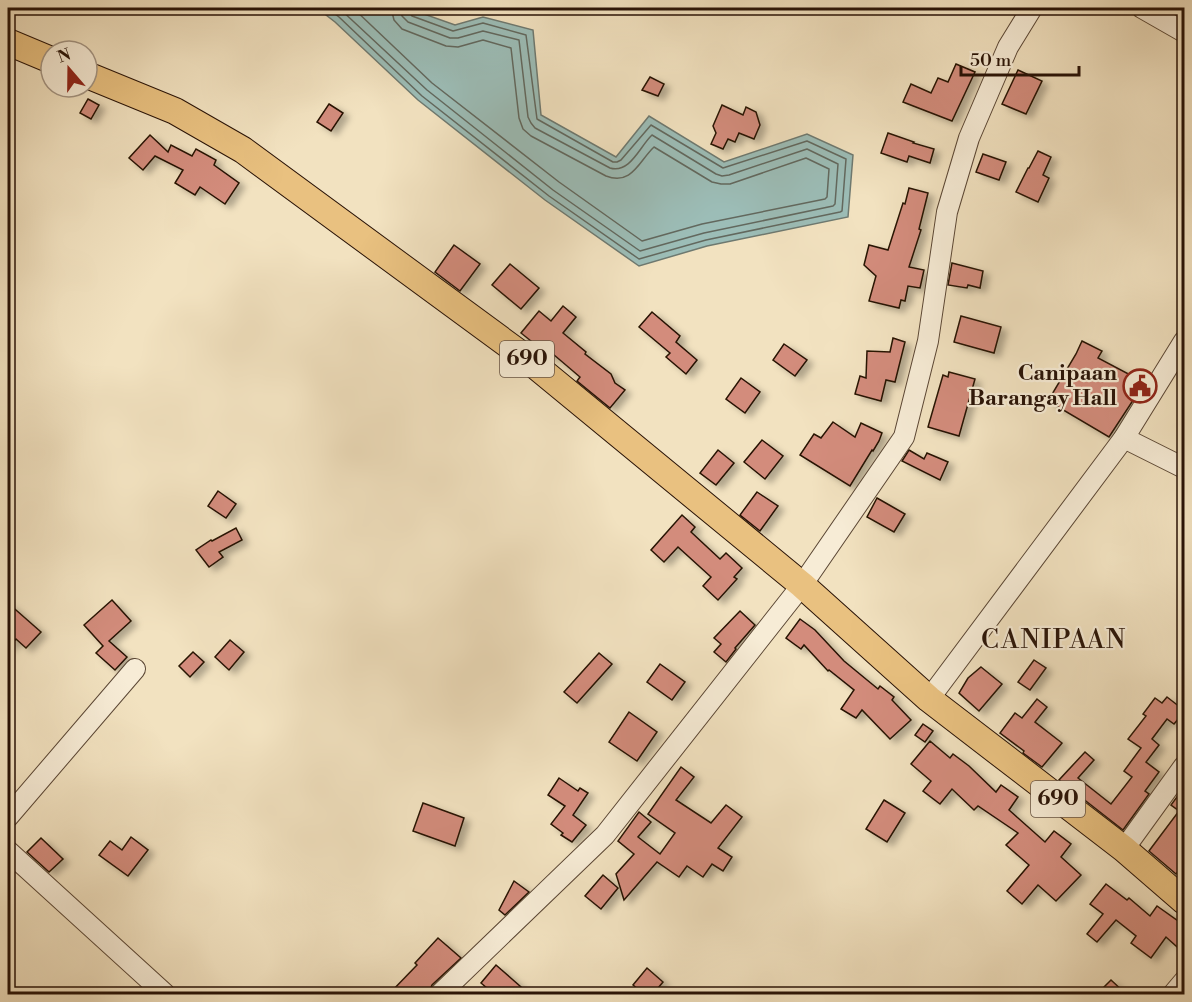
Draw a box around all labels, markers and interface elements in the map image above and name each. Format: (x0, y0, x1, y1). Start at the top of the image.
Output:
north arrow (39, 39, 99, 99)
scale bar (961, 39, 1080, 77)
text: N (55, 44, 74, 67)
text: 50 m (970, 49, 1012, 72)
road number: 690 (500, 341, 554, 377)
place label: Canipaan Barangay Hall (969, 360, 1117, 412)
public building icon: Canipaan Barangay Hall (1122, 368, 1158, 404)
district label: CANIPAAN (981, 624, 1127, 656)
road number: 690 (1031, 781, 1085, 817)

